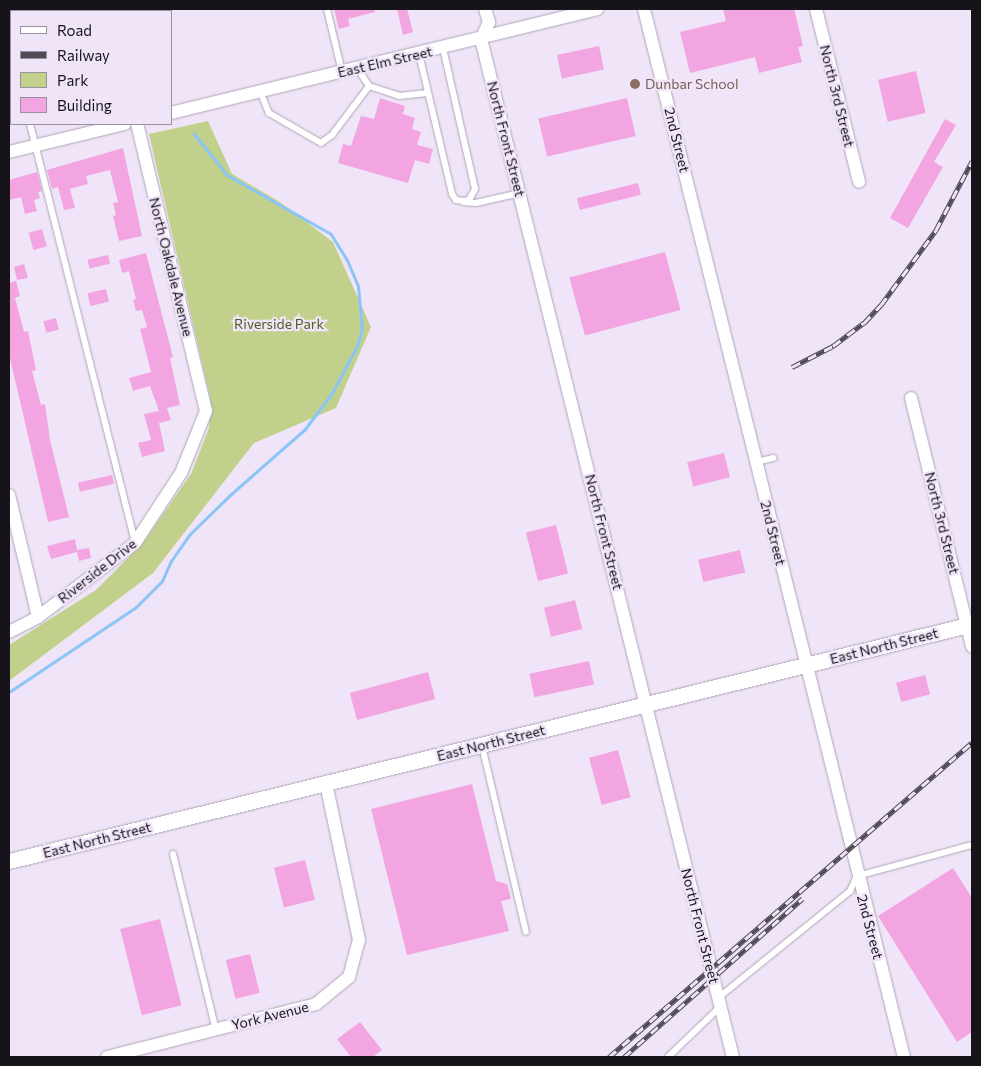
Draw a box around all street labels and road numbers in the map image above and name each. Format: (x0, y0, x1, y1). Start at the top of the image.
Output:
street label: East Elm Street (336, 43, 434, 81)
street label: North 3rd Street (816, 43, 858, 149)
street label: North Front Street (484, 79, 528, 199)
street label: 2nd Street (661, 106, 693, 174)
street label: North Oakdale Avenue (146, 196, 196, 338)
street label: North 3rd Street (921, 470, 963, 576)
street label: North Front Street (582, 472, 626, 592)
street label: 2nd Street (757, 499, 789, 567)
street label: Riverside Drive (55, 535, 139, 607)
street label: East North Street (828, 624, 940, 668)
street label: East North Street (435, 721, 547, 765)
street label: East North Street (41, 818, 153, 862)
street label: North Front Street (678, 866, 722, 986)
street label: 2nd Street (853, 893, 887, 961)
street label: York Avenue (230, 998, 310, 1034)

